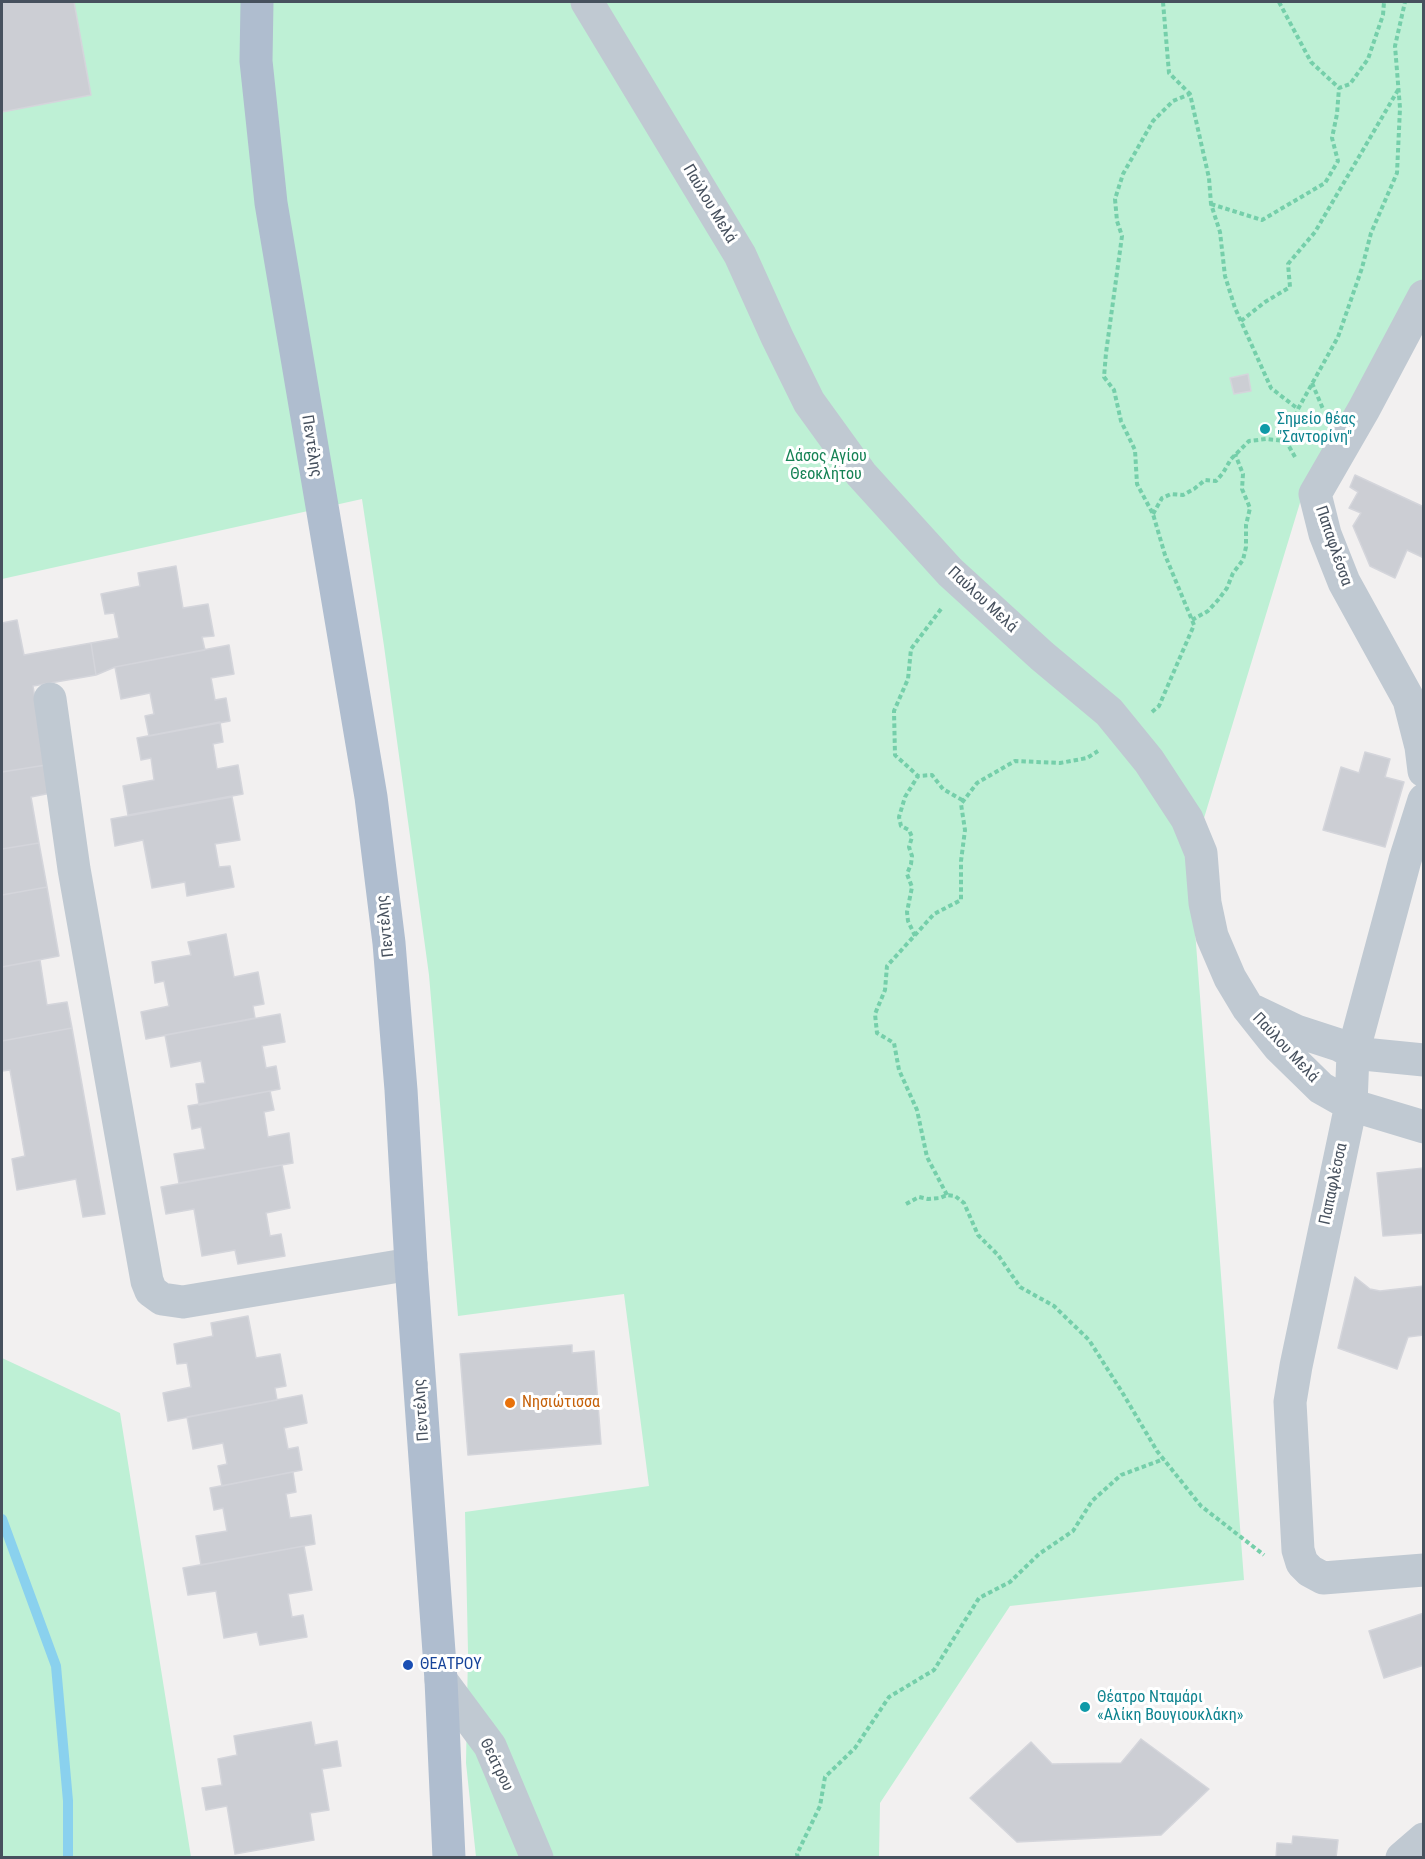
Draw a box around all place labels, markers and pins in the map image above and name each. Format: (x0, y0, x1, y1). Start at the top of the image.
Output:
place label: Σημείο θέας "Σαντορίνη" (1277, 410, 1356, 448)
marker: Σημείο θέας "Σαντορίνη" (1258, 422, 1272, 436)
place label: Νησιώτισσα (522, 1393, 600, 1413)
marker: Νησιώτισσα (503, 1396, 517, 1410)
place label: ΘΕΑΤΡΟΥ (420, 1655, 482, 1675)
marker: ΘΕΑΤΡΟΥ (401, 1658, 415, 1672)
place label: Θέατρο Νταμάρι «Αλίκη Βουγιουκλάκη» (1097, 1688, 1243, 1726)
marker: Θέατρο Νταμάρι «Αλίκη Βουγιουκλάκη» (1078, 1700, 1092, 1714)

